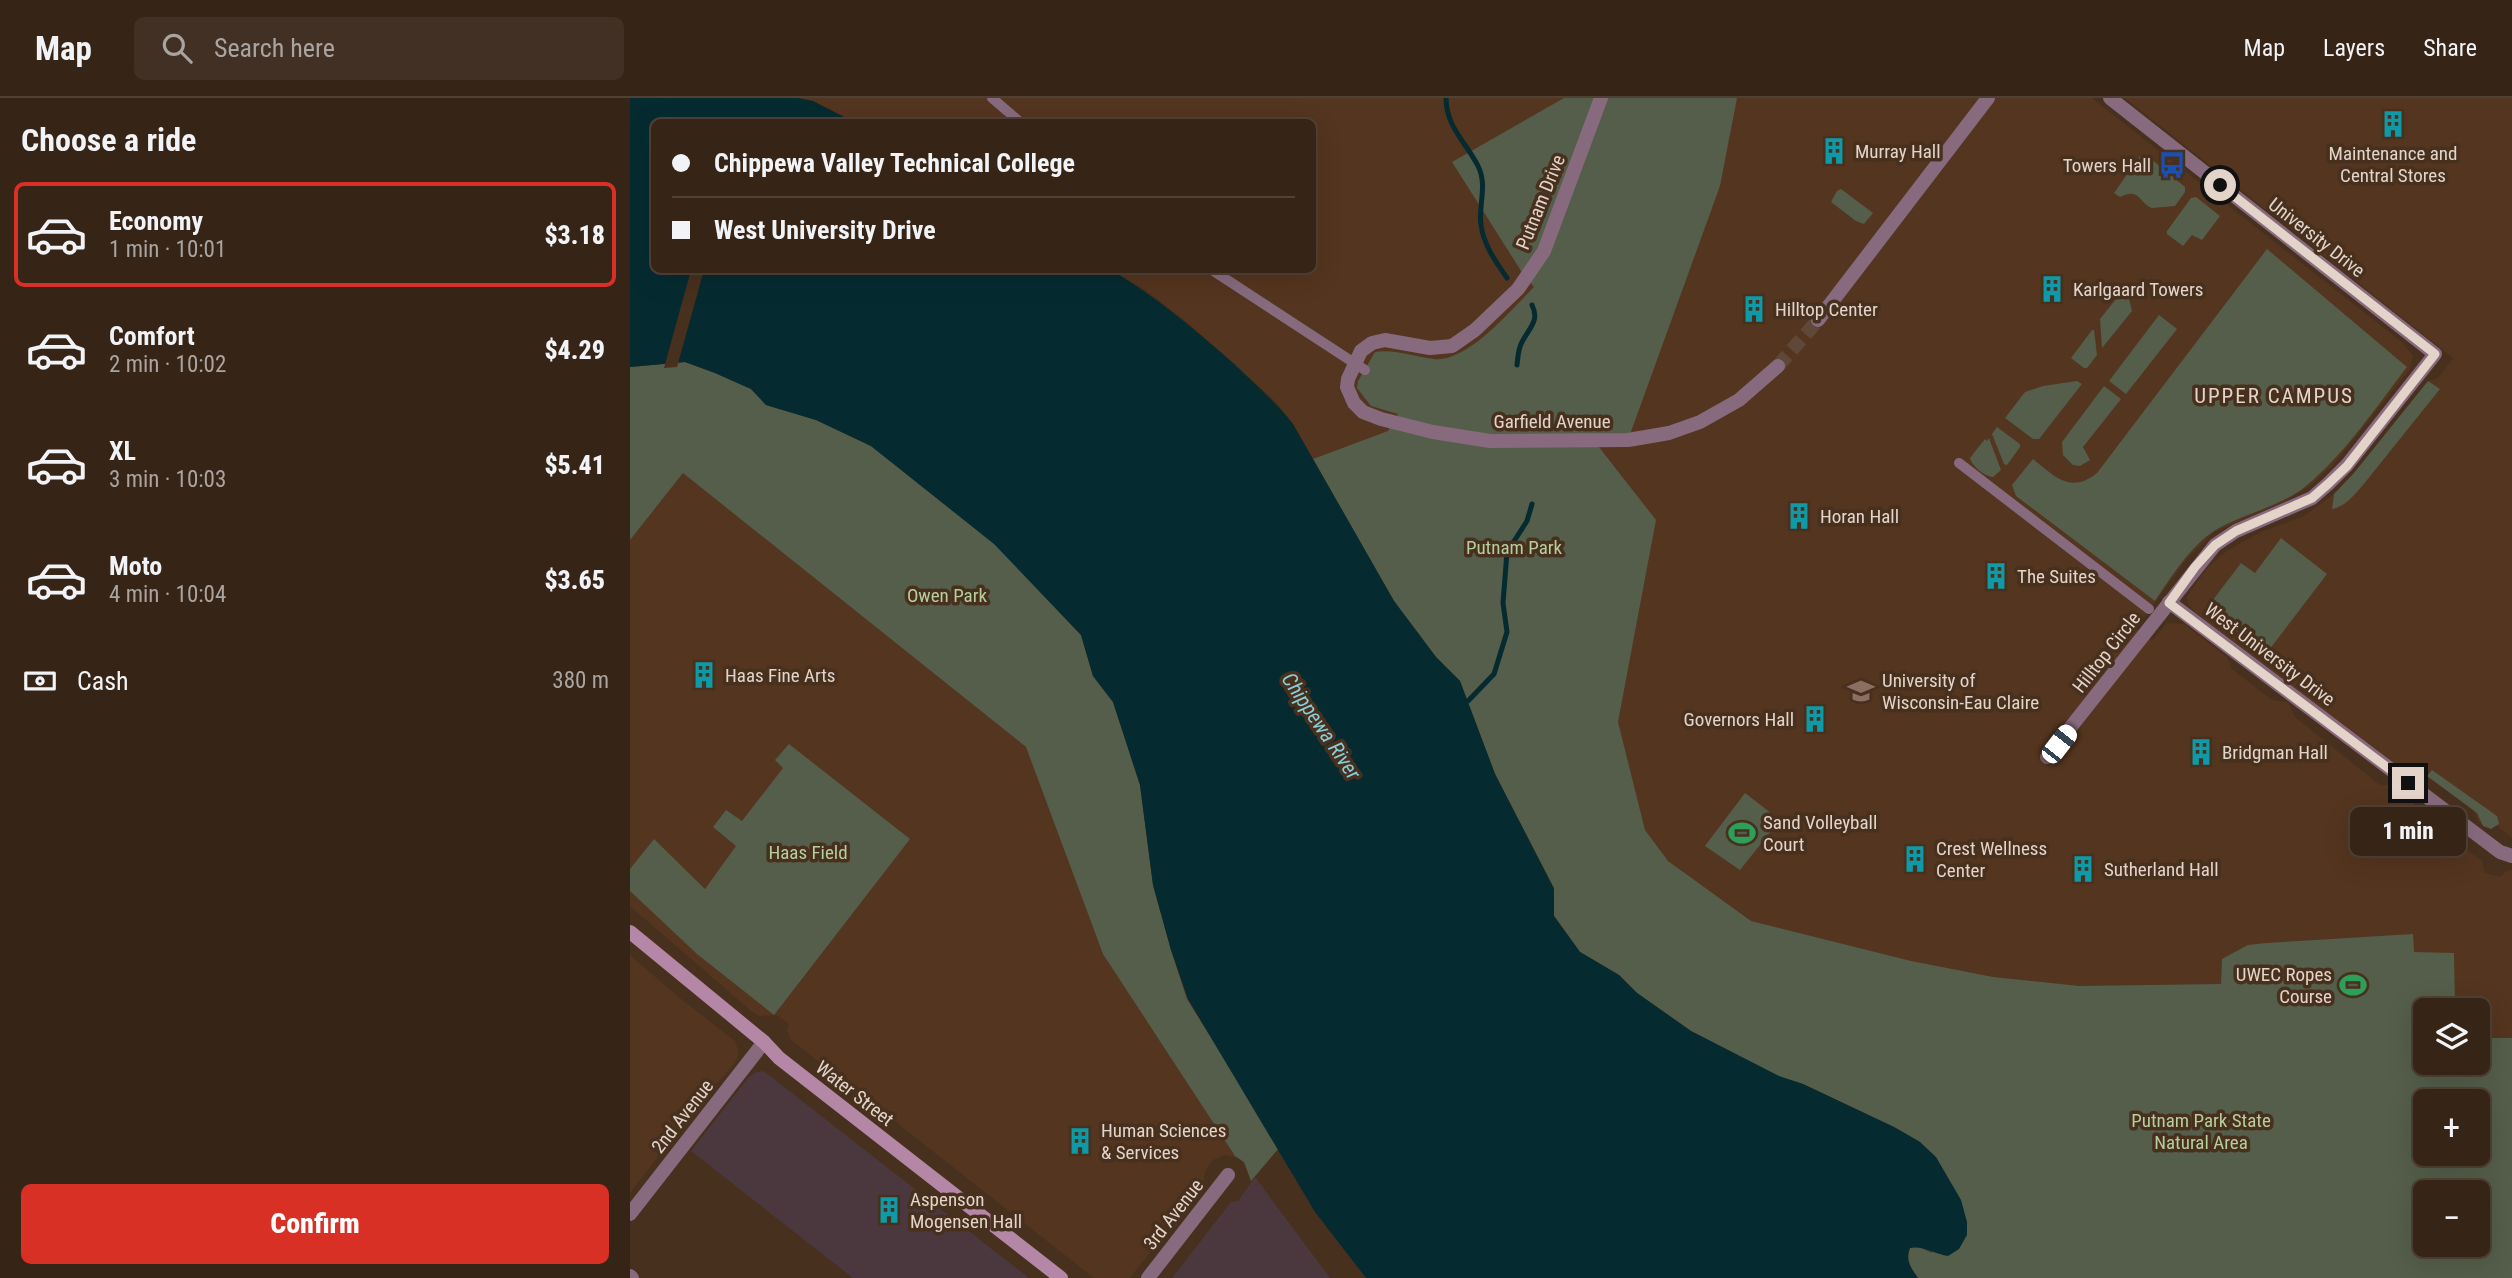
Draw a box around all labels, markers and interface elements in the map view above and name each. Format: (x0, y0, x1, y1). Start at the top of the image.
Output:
search box (134, 17, 624, 80)
text: Map (35, 29, 92, 68)
icon: search (158, 29, 196, 67)
text: Search here (214, 33, 335, 63)
text: Map (2244, 34, 2285, 62)
text: Layers (2323, 34, 2385, 62)
text: Share (2423, 34, 2477, 62)
building icon: Maintenance and Central Stores (2378, 109, 2408, 139)
text: Choose a ride (21, 121, 196, 159)
building icon: Murray Hall (1819, 136, 1849, 166)
place label: Murray Hall (1855, 140, 1941, 163)
place label: Maintenance and Central Stores (2329, 142, 2457, 187)
text: Chippewa Valley Technical College (714, 148, 1075, 178)
bus stop icon: Towers Hall (2157, 150, 2187, 180)
street label: Putnam Drive (1511, 151, 1570, 253)
place label: Towers Hall (2063, 154, 2151, 177)
route start (2204, 169, 2236, 201)
street label: University Drive (2264, 193, 2369, 282)
icon: car (25, 203, 88, 266)
text: Economy (109, 206, 203, 236)
text: West University Drive (714, 215, 936, 245)
text: $3.18 (544, 220, 605, 250)
text: 1 min · 10:01 (109, 236, 226, 263)
building icon: Karlgaard Towers (2037, 274, 2067, 304)
place label: Karlgaard Towers (2073, 278, 2203, 301)
building icon: Hilltop Center (1739, 294, 1769, 324)
place label: Hilltop Center (1775, 298, 1878, 321)
icon: car (25, 318, 88, 381)
text: Comfort (109, 321, 195, 351)
text: $4.29 (544, 335, 605, 365)
text: 2 min · 10:02 (109, 351, 226, 378)
district label: UPPER CAMPUS (2194, 384, 2354, 408)
street label: Garfield Avenue (1493, 410, 1611, 433)
icon: car (25, 433, 88, 496)
text: XL (109, 436, 136, 466)
text: $5.41 (544, 450, 605, 480)
text: 3 min · 10:03 (109, 466, 226, 493)
building icon: Horan Hall (1784, 501, 1814, 531)
place label: Horan Hall (1820, 505, 1899, 528)
park label: Putnam Park (1466, 536, 1563, 559)
icon: car (25, 548, 88, 611)
text: Moto (109, 551, 162, 581)
building icon: The Suites (1981, 561, 2011, 591)
text: $3.65 (544, 565, 605, 595)
place label: The Suites (2017, 565, 2096, 588)
text: 4 min · 10:04 (109, 581, 226, 608)
park label: Owen Park (907, 584, 987, 607)
street label: West University Drive (2200, 598, 2340, 711)
street label: Hilltop Circle (2068, 607, 2145, 697)
building icon: Haas Fine Arts (689, 660, 719, 690)
icon: cash (21, 662, 59, 700)
place label: Haas Fine Arts (725, 664, 835, 687)
text: Cash (77, 666, 129, 696)
text: 380 m (552, 667, 609, 694)
water label: Chippewa River (1277, 668, 1366, 784)
place label: University of Wisconsin-Eau Claire (1882, 669, 2039, 714)
school or university icon: University of Wisconsin-Eau Claire (1846, 676, 1876, 706)
building icon: Governors Hall (1800, 704, 1830, 734)
place label: Governors Hall (1684, 708, 1794, 731)
car (2038, 721, 2081, 767)
building icon: Bridgman Hall (2186, 737, 2216, 767)
place label: Bridgman Hall (2222, 741, 2328, 764)
route end (2392, 767, 2424, 799)
callout: 1 min (2350, 808, 2466, 856)
place label: Sand Volleyball Court (1763, 811, 1877, 856)
sports icon: Sand Volleyball Court (1727, 818, 1757, 848)
text: 1 min (2382, 818, 2434, 845)
place label: Crest Wellness Center (1936, 837, 2047, 882)
park label: Haas Field (768, 841, 848, 864)
building icon: Crest Wellness Center (1900, 844, 1930, 874)
building icon: Sutherland Hall (2068, 854, 2098, 884)
place label: Sutherland Hall (2104, 858, 2219, 881)
place label: UWEC Ropes Course (2236, 963, 2332, 1008)
sports icon: UWEC Ropes Course (2338, 970, 2368, 1000)
map controls (2413, 998, 2490, 1257)
button: layers (2413, 998, 2490, 1075)
street label: Water Street (811, 1056, 898, 1131)
street label: 2nd Avenue (647, 1075, 718, 1158)
button: + (2413, 1089, 2490, 1166)
park label: Putnam Park State Natural Area (2131, 1109, 2271, 1154)
place label: Human Sciences & Services (1101, 1119, 1226, 1164)
building icon: Human Sciences & Services (1065, 1126, 1095, 1156)
street label: 3rd Avenue (1139, 1174, 1208, 1254)
button: − (2413, 1180, 2490, 1257)
button: Confirm (21, 1184, 609, 1264)
place label: Aspenson Mogensen Hall (910, 1188, 1022, 1233)
building icon: Aspenson Mogensen Hall (874, 1195, 904, 1225)

